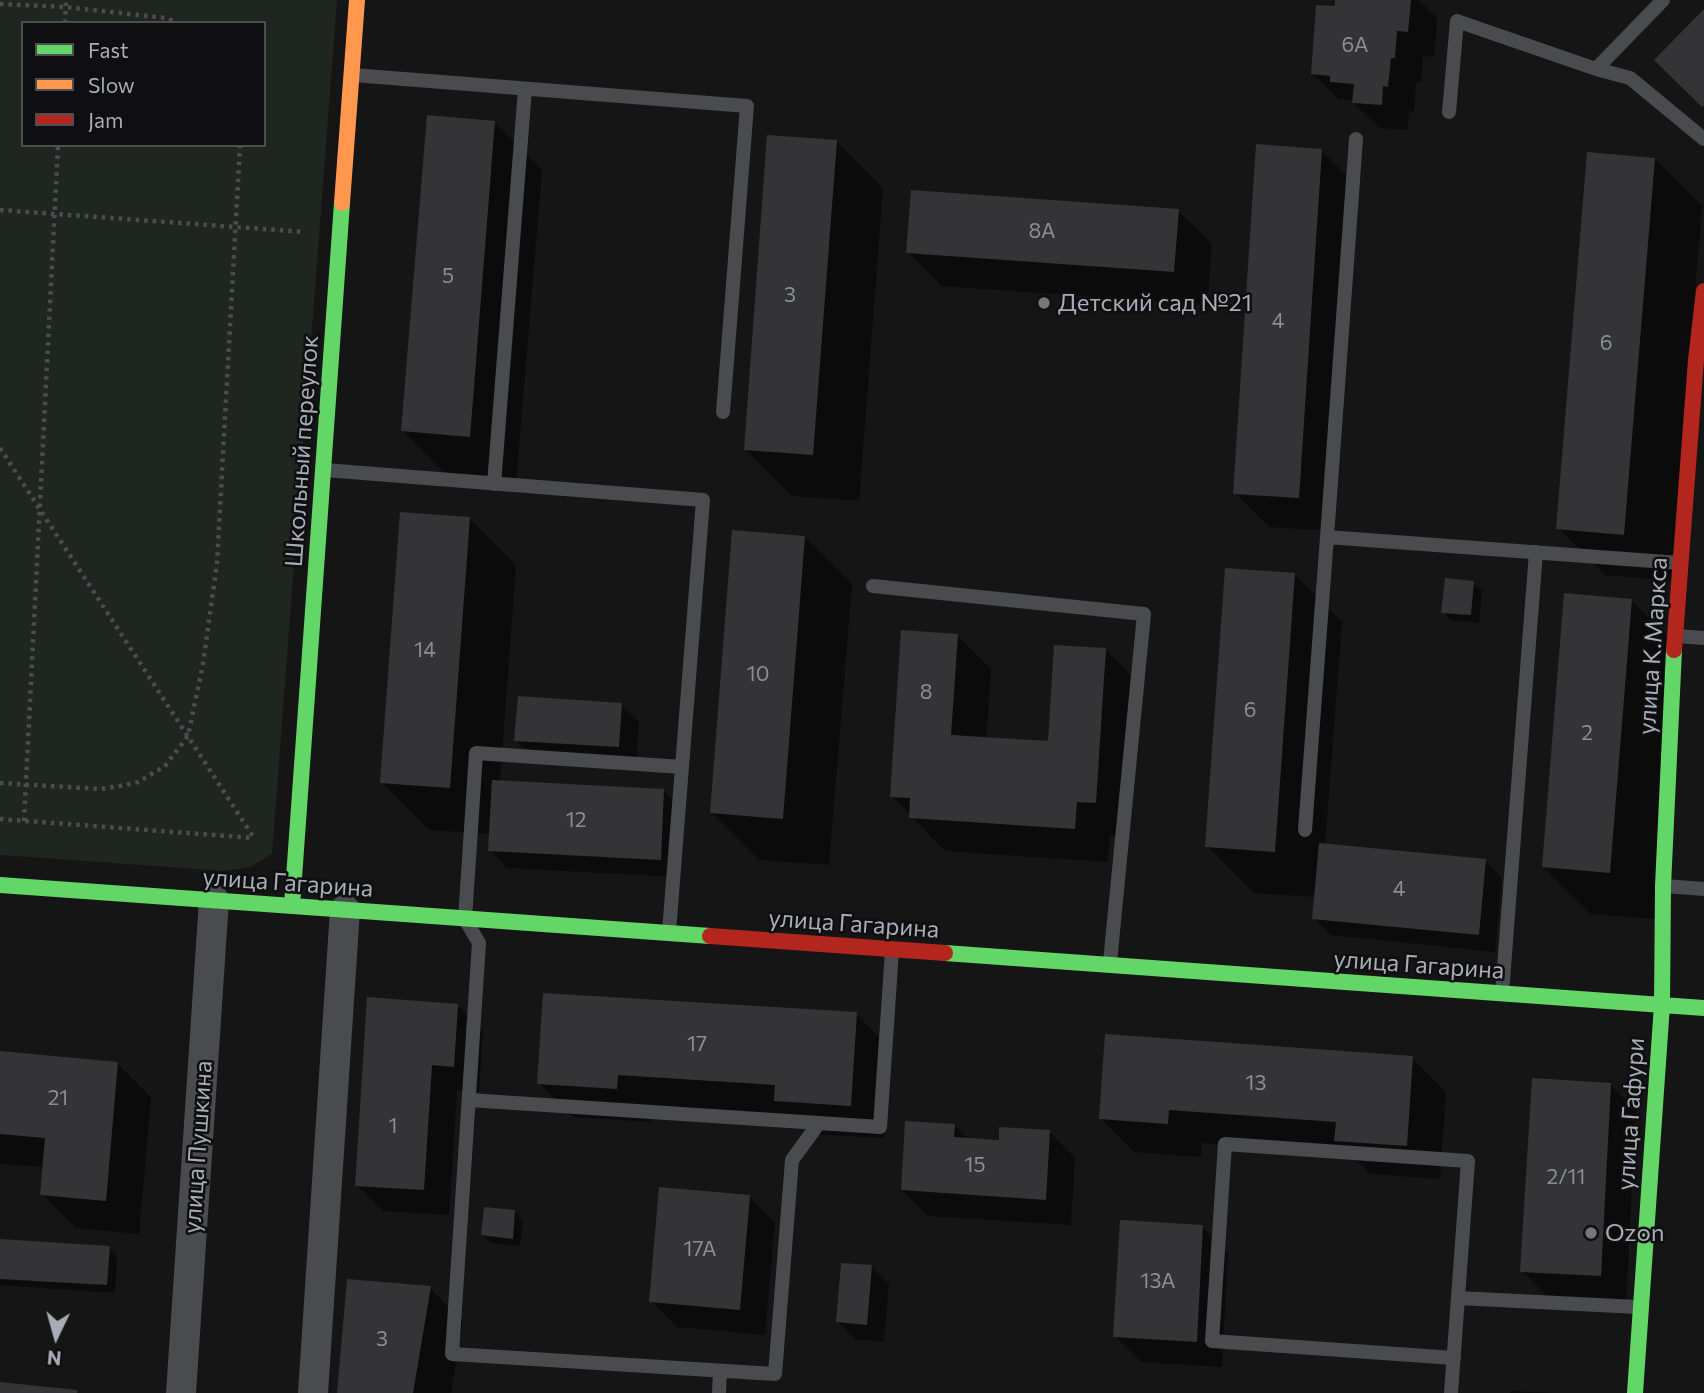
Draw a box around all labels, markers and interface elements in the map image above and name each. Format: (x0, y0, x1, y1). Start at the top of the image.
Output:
legend (21, 21, 266, 147)
house number: 6А (1342, 32, 1368, 58)
text: Fast (88, 37, 129, 62)
text: Slow (88, 72, 135, 97)
text: Jam (88, 107, 123, 132)
house number: 8А (1029, 218, 1055, 244)
house number: 5 (442, 263, 454, 289)
house number: 3 (784, 282, 796, 308)
place label: Детский cад №21 (1058, 289, 1252, 317)
marker: Детский cад №21 (1036, 295, 1052, 311)
house number: 4 (1272, 308, 1284, 334)
house number: 6 (1600, 330, 1612, 356)
street label: Школьный переулок (280, 334, 324, 568)
street label: улица К.Маркса (1632, 556, 1674, 736)
house number: 14 (414, 637, 436, 663)
house number: 10 (747, 661, 769, 687)
house number: 8 (920, 679, 932, 705)
house number: 6 (1244, 697, 1256, 723)
house number: 2 (1581, 720, 1593, 746)
house number: 12 (566, 807, 586, 833)
street label: улица Гагарина (202, 863, 374, 903)
house number: 4 (1393, 876, 1405, 902)
street label: улица Гагарина (768, 904, 940, 944)
street label: улица Гагарина (1333, 945, 1505, 985)
house number: 17 (687, 1031, 707, 1057)
street label: улица Гафури (1611, 1037, 1651, 1191)
street label: улица Пушкина (178, 1060, 218, 1234)
house number: 13 (1246, 1070, 1266, 1096)
house number: 21 (48, 1085, 68, 1111)
house number: 1 (389, 1113, 397, 1139)
house number: 15 (964, 1152, 986, 1178)
house number: 2/11 (1547, 1164, 1585, 1190)
place label: Ozon (1605, 1219, 1665, 1247)
marker: Ozon (1583, 1225, 1599, 1241)
house number: 17А (684, 1236, 716, 1262)
house number: 13А (1141, 1268, 1175, 1294)
north arrow (21, 1302, 91, 1372)
house number: 3 (376, 1326, 388, 1352)
text: N (46, 1346, 62, 1370)

